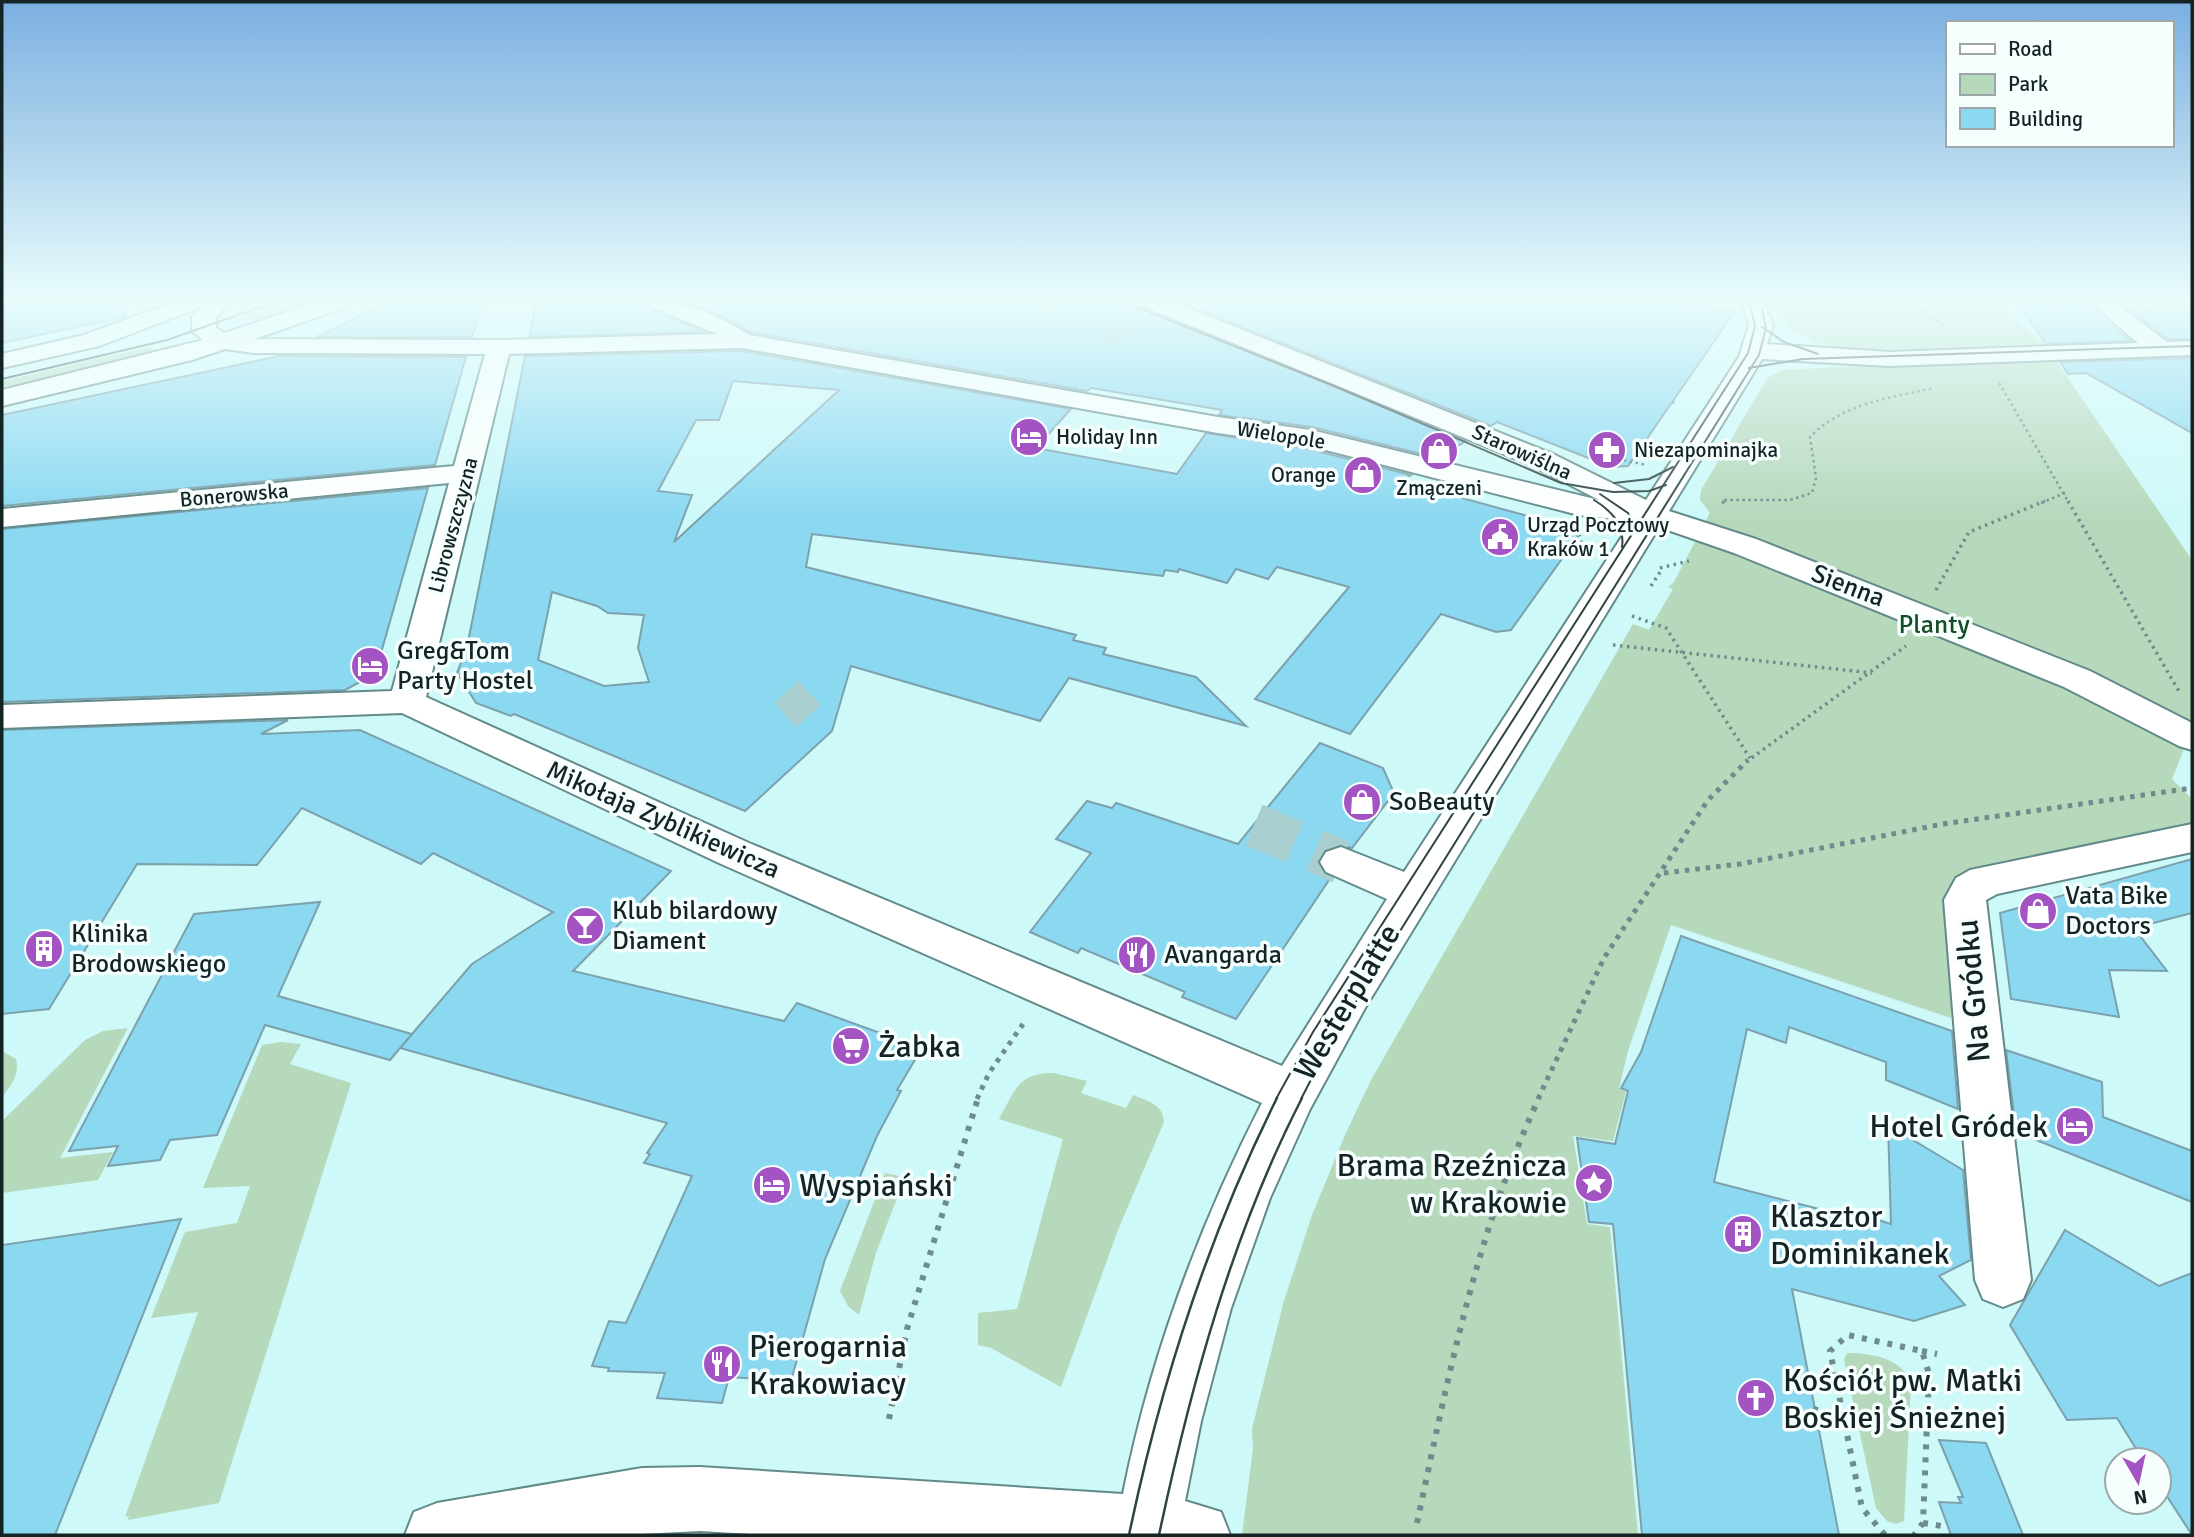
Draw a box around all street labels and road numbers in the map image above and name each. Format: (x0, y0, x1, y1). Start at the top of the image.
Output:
street label: Wielopole (1235, 415, 1327, 455)
street label: Starowiślna (1468, 419, 1576, 485)
street label: Librowszczyzna (422, 454, 484, 596)
street label: Bonerowska (178, 477, 290, 513)
street label: Sienna (1807, 557, 1889, 615)
street label: Mikołaja Zyblikiewicza (541, 754, 785, 886)
street label: Westerplatte (1285, 917, 1409, 1087)
street label: Na Gródku (1947, 918, 1999, 1064)

